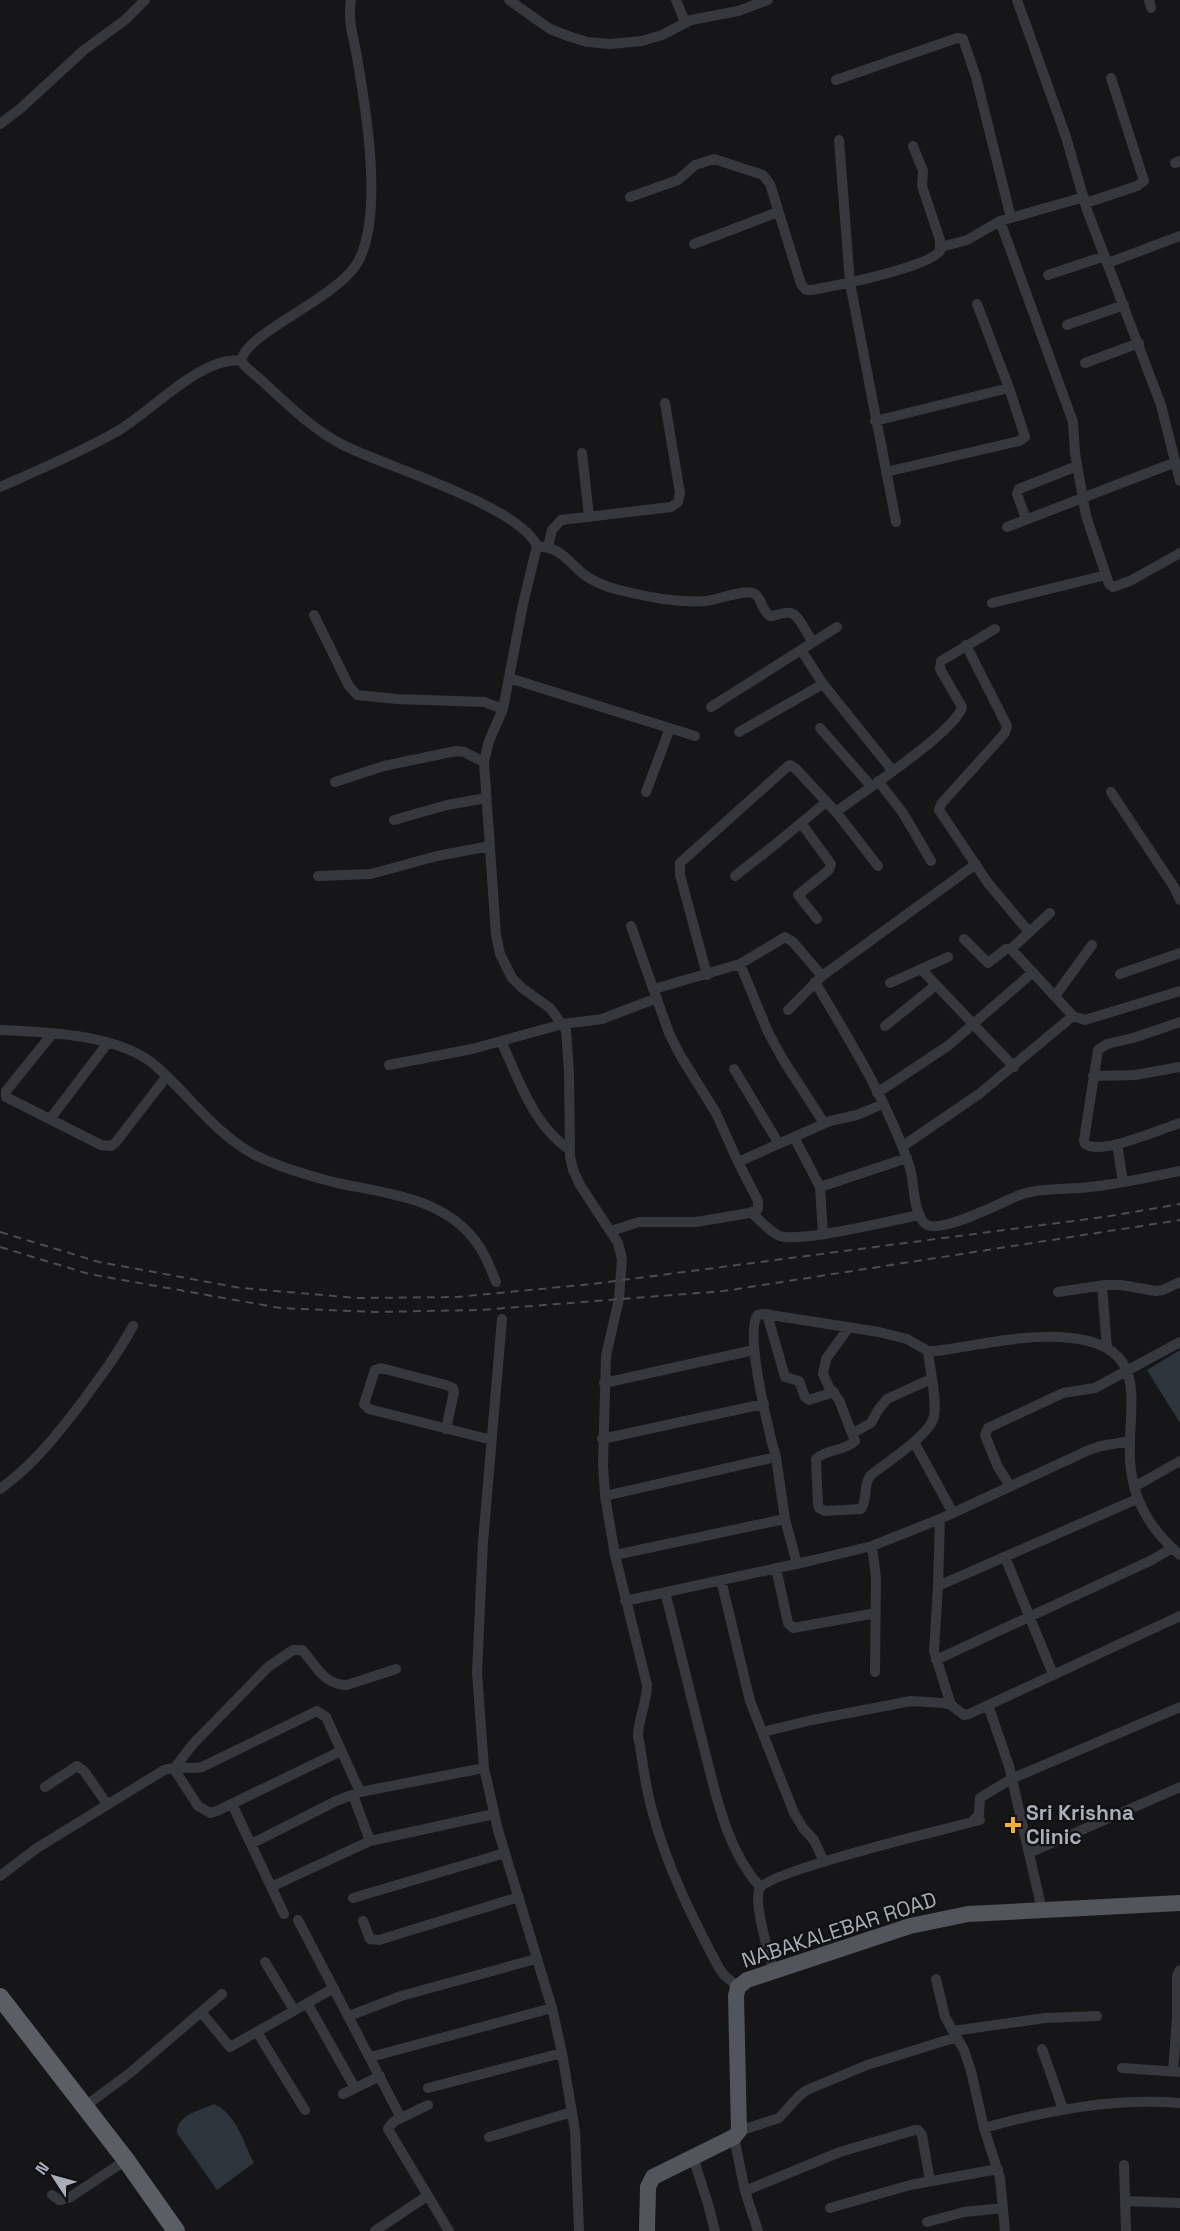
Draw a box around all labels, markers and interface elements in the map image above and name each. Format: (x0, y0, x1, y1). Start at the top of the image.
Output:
place label: Sri Krishna Clinic (1026, 1799, 1134, 1850)
marker: Sri Krishna Clinic (1004, 1816, 1022, 1834)
street label: NABAKALEBAR ROAD (738, 1885, 940, 1974)
north arrow (24, 2147, 84, 2207)
text: N (31, 2158, 54, 2179)

